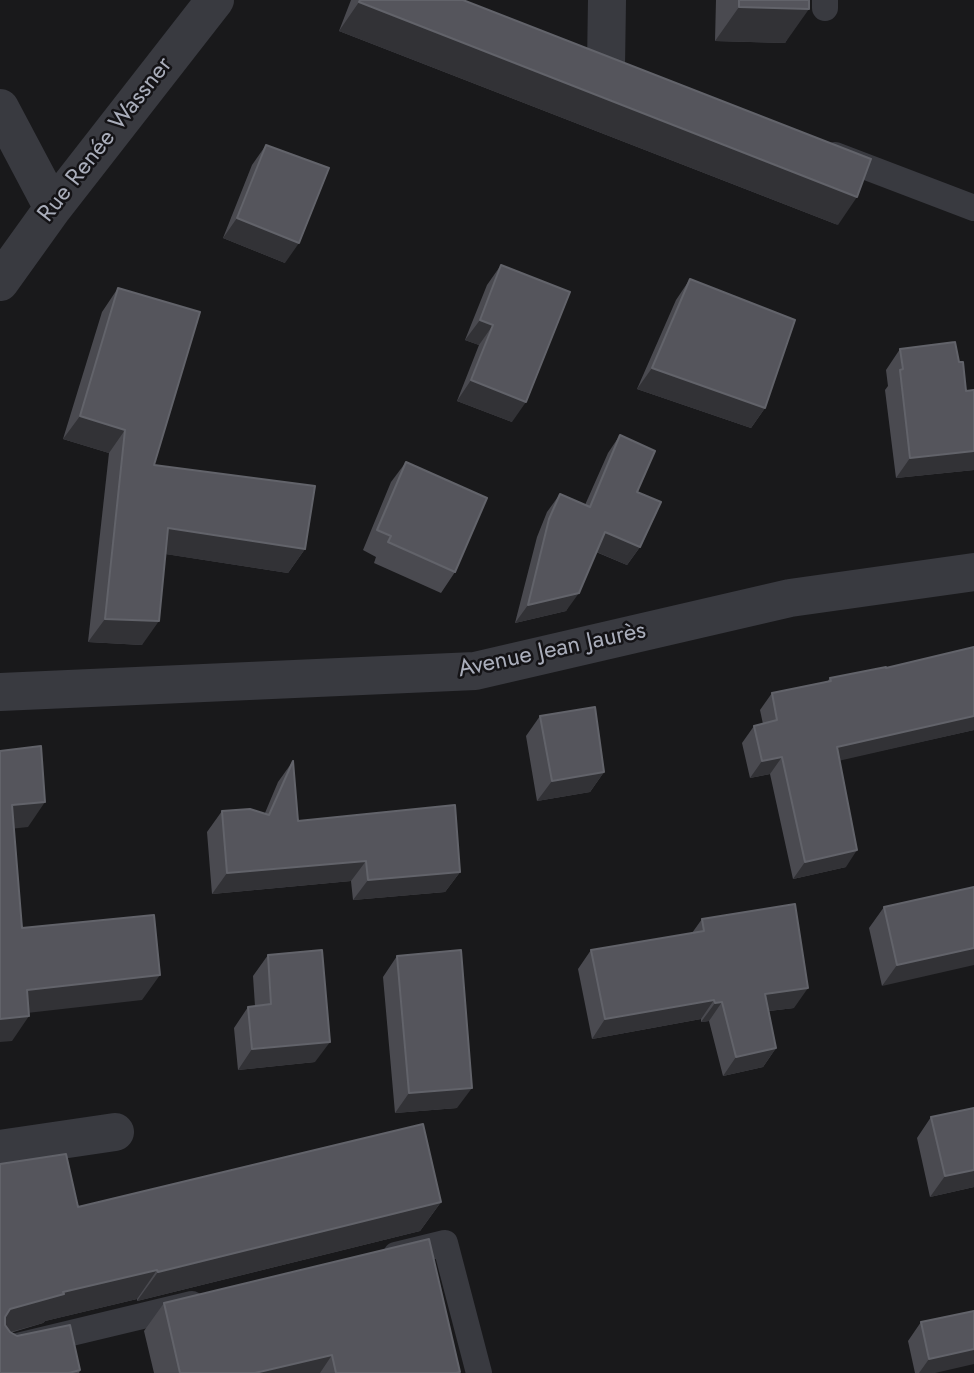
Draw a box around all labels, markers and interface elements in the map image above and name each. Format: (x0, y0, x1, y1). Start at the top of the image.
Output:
street label: Rue Renée Wassner (33, 52, 179, 228)
street label: Avenue Jean Jaurès (455, 617, 649, 685)

